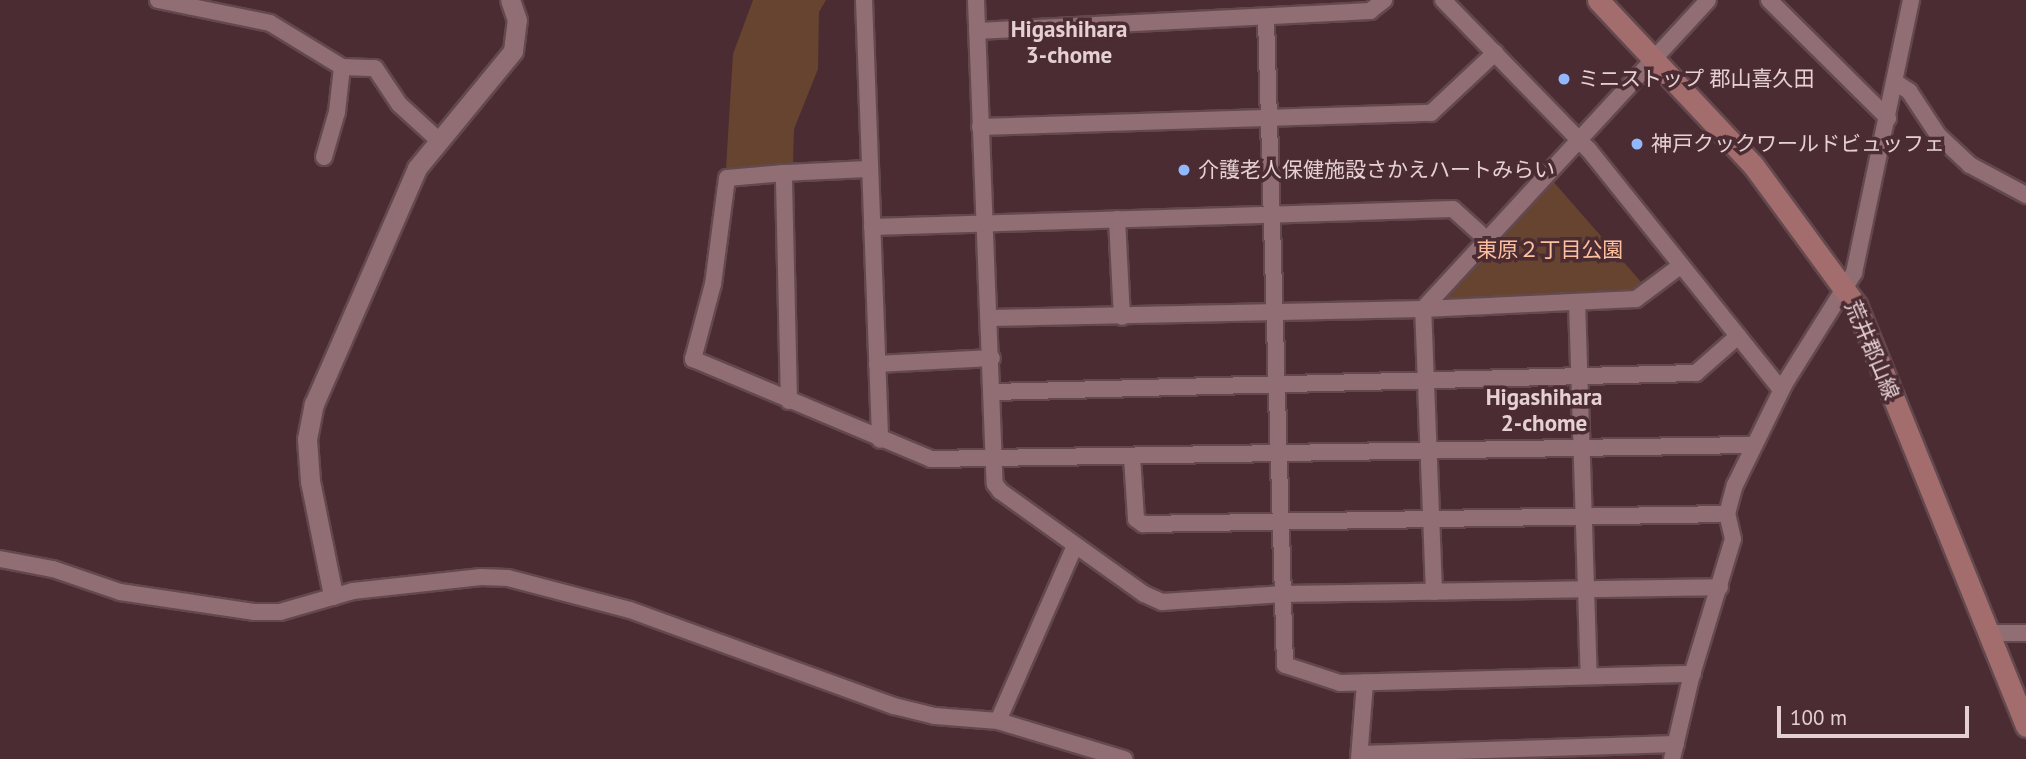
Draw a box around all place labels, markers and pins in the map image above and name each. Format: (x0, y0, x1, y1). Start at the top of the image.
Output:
place label: ミニストップ 郡山喜久田 (1578, 66, 1815, 92)
marker: ミニストップ 郡山喜久田 (1556, 71, 1572, 87)
place label: 神戸クックワールドビュッフェ (1651, 131, 1945, 157)
marker: 神戸クックワールドビュッフェ (1629, 136, 1645, 152)
place label: 介護老人保健施設さかえハートみらい (1198, 157, 1555, 183)
marker: 介護老人保健施設さかえハートみらい (1176, 162, 1192, 178)

